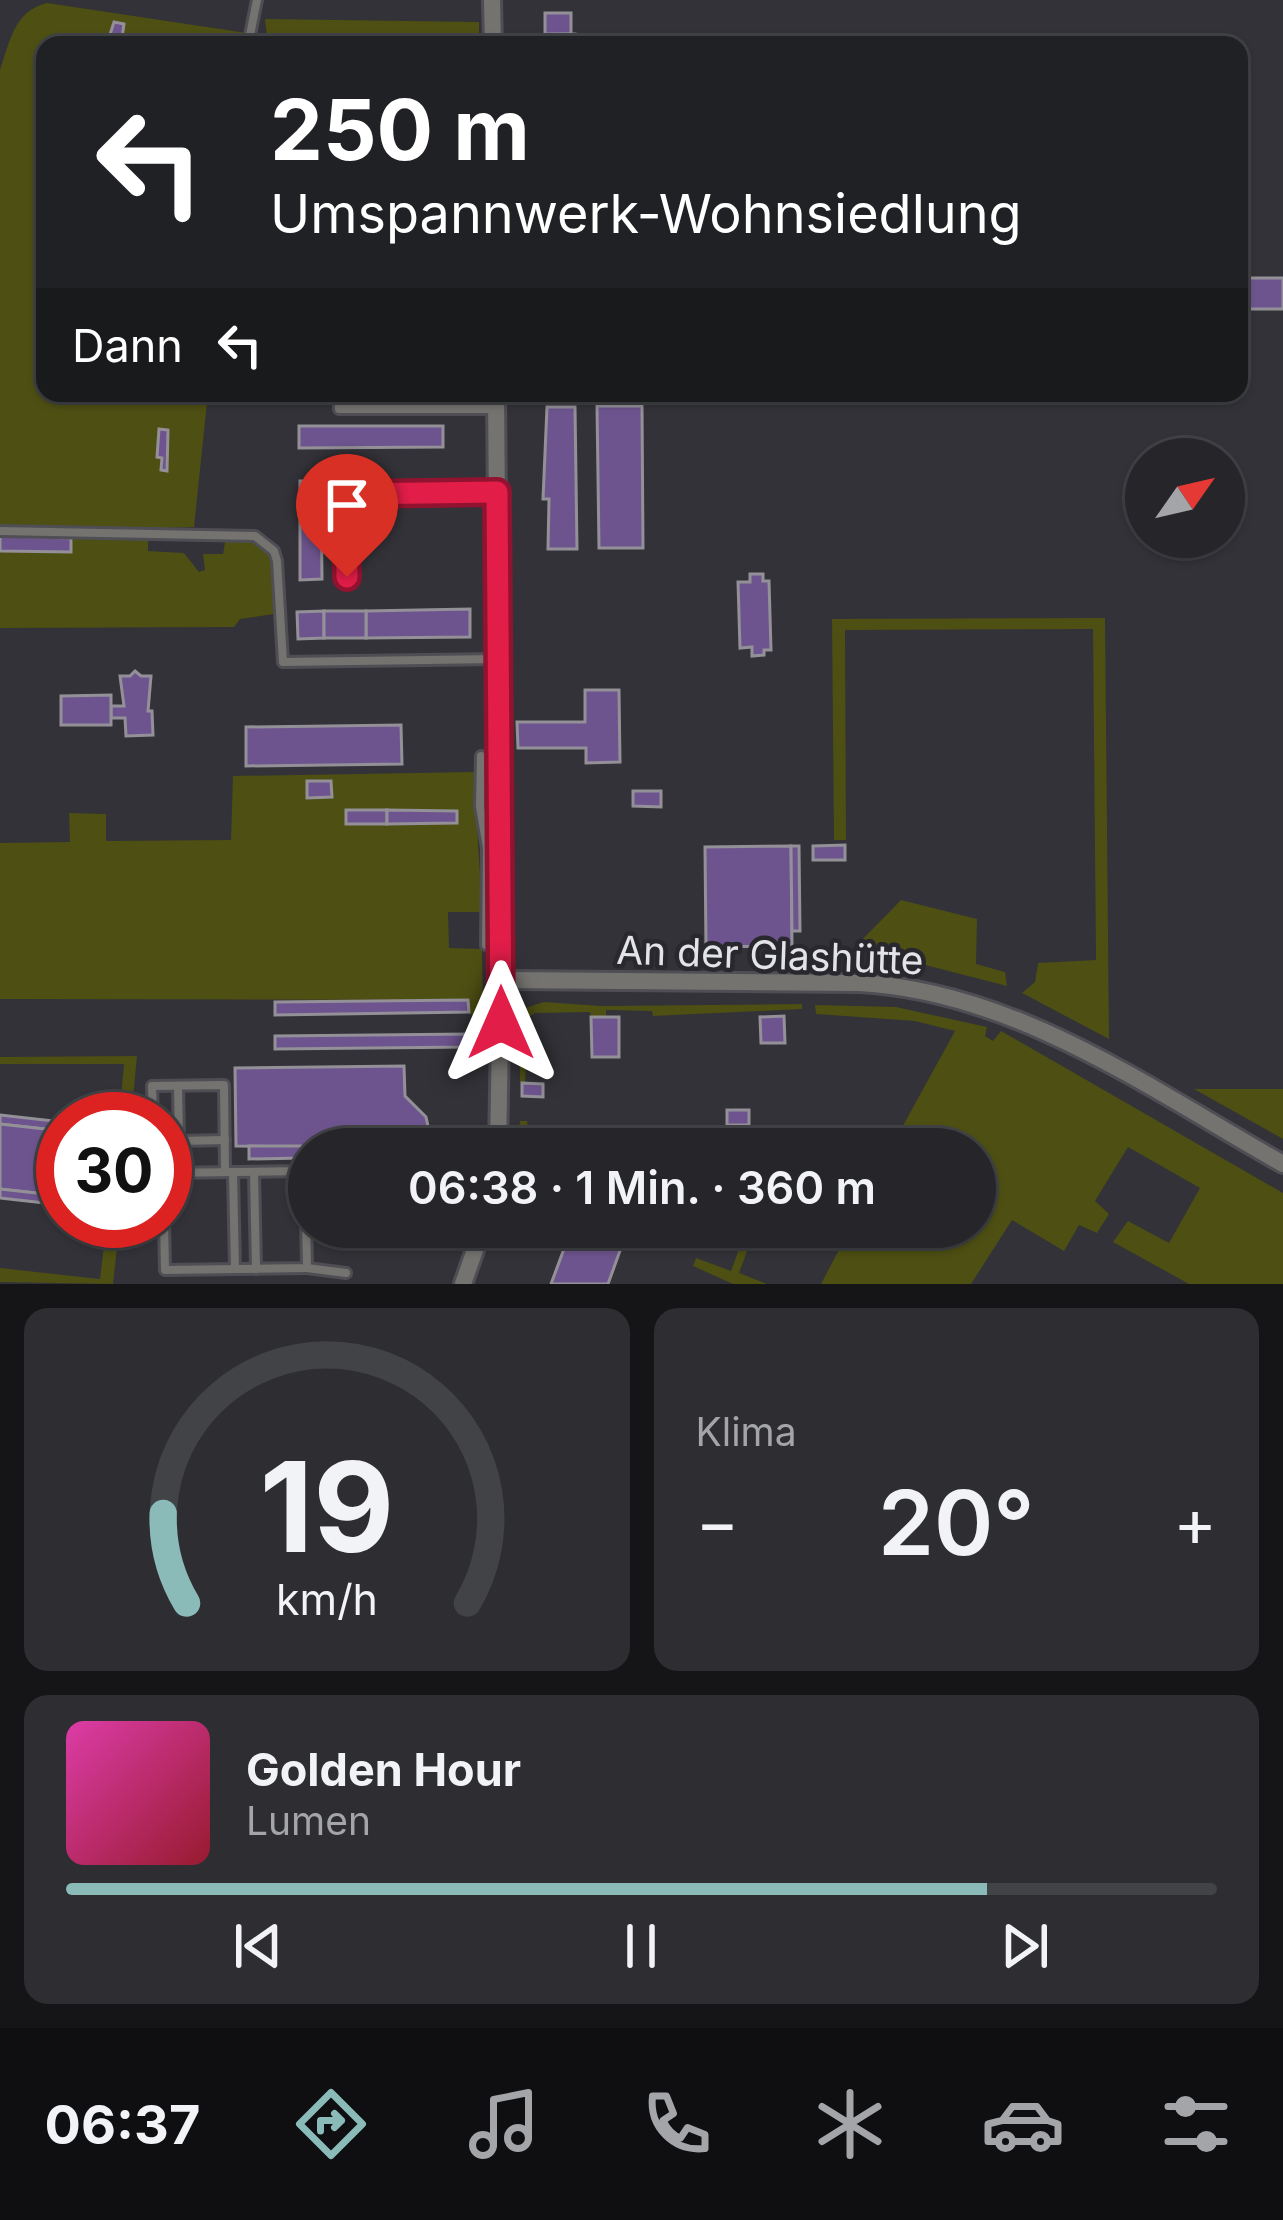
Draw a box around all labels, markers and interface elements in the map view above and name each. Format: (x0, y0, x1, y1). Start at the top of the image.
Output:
text: 250 m (270, 79, 530, 180)
icon: left (72, 84, 228, 240)
text: Umspannwerk-Wohnsiedlung (270, 181, 1022, 246)
icon: left (207, 312, 273, 378)
text: Dann (72, 318, 183, 373)
north arrow (1125, 438, 1245, 558)
map controls (1125, 438, 1245, 558)
pin (296, 454, 398, 577)
icon: arrive (314, 472, 380, 538)
street label: An der Glashütte (616, 926, 924, 983)
position arrow (438, 960, 564, 1086)
speed limit sign: 30 (36, 1092, 192, 1248)
text: 06:38 · 1 Min. · 360 m (408, 1160, 876, 1215)
text: Klima (696, 1408, 797, 1455)
text: 19 (259, 1431, 394, 1582)
text: 20° (878, 1468, 1035, 1577)
text: − (696, 1482, 739, 1562)
text: + (1173, 1482, 1217, 1562)
text: km/h (276, 1572, 378, 1624)
text: Golden Hour (246, 1742, 521, 1797)
text: Lumen (246, 1797, 371, 1844)
icon: previous (225, 1913, 291, 1979)
icon: pause (608, 1913, 674, 1979)
icon: next (992, 1913, 1058, 1979)
icon: directions (289, 2082, 373, 2166)
icon: music (462, 2082, 546, 2166)
icon: phone (635, 2082, 719, 2166)
icon: climate (808, 2082, 892, 2166)
icon: car (981, 2082, 1065, 2166)
icon: filters (1154, 2082, 1238, 2166)
text: 06:37 (45, 2092, 200, 2157)

